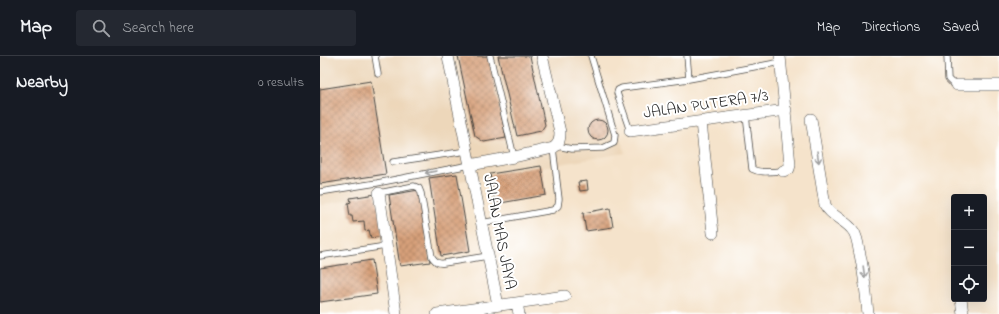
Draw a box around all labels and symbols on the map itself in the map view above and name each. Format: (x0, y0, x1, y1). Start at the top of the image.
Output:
street label: JALAN PUTERA 7/3 (642, 84, 770, 126)
one-way arrow (814, 150, 822, 163)
one-way arrow (425, 168, 438, 176)
street label: JALAN MAS JAYA (476, 172, 522, 292)
one-way arrow (860, 265, 868, 278)

